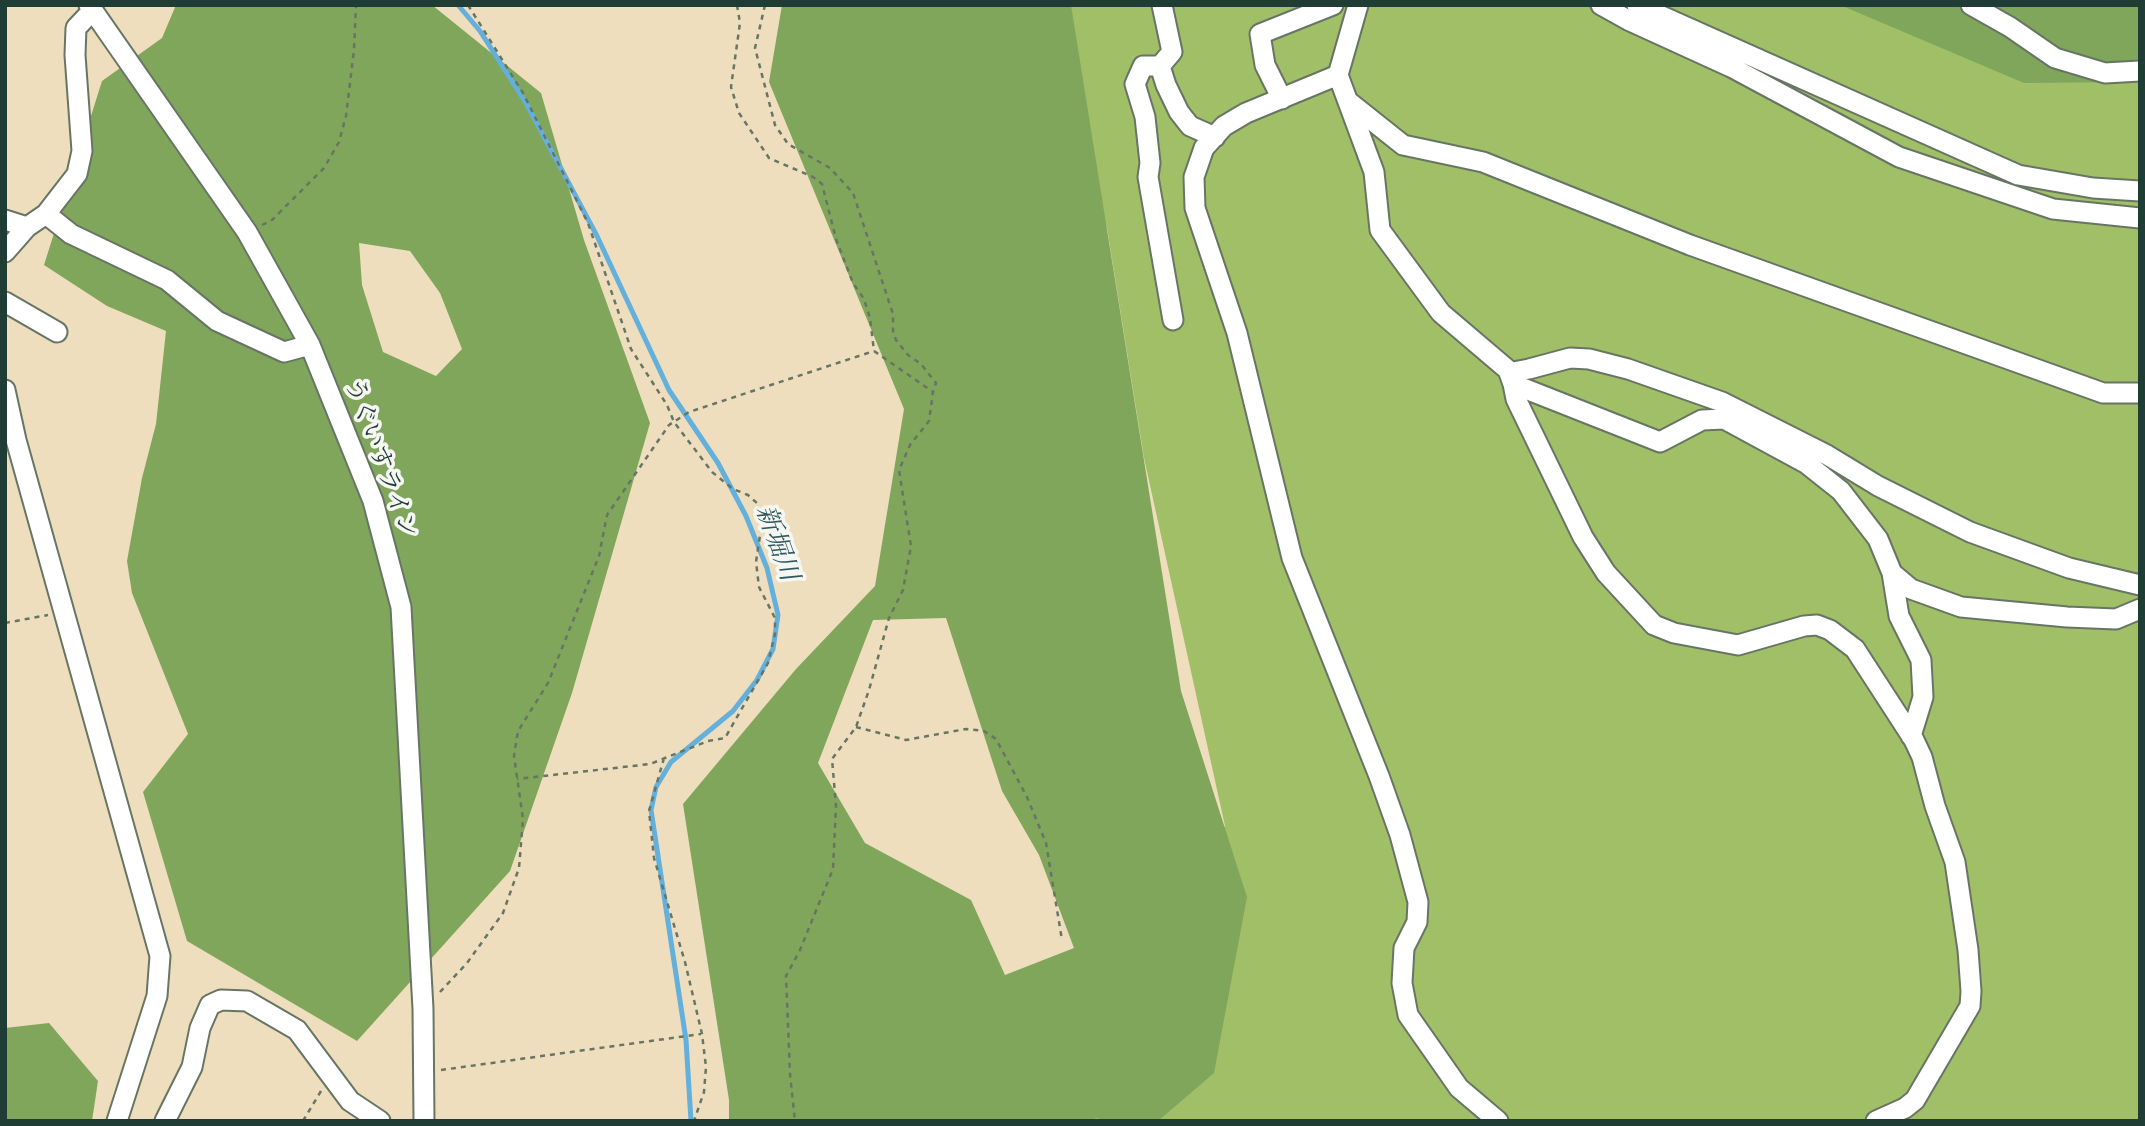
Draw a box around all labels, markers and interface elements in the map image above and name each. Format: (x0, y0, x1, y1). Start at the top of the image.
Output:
street label: うぐいすライン (336, 375, 420, 543)
water label: 新堀川 (746, 502, 802, 586)

